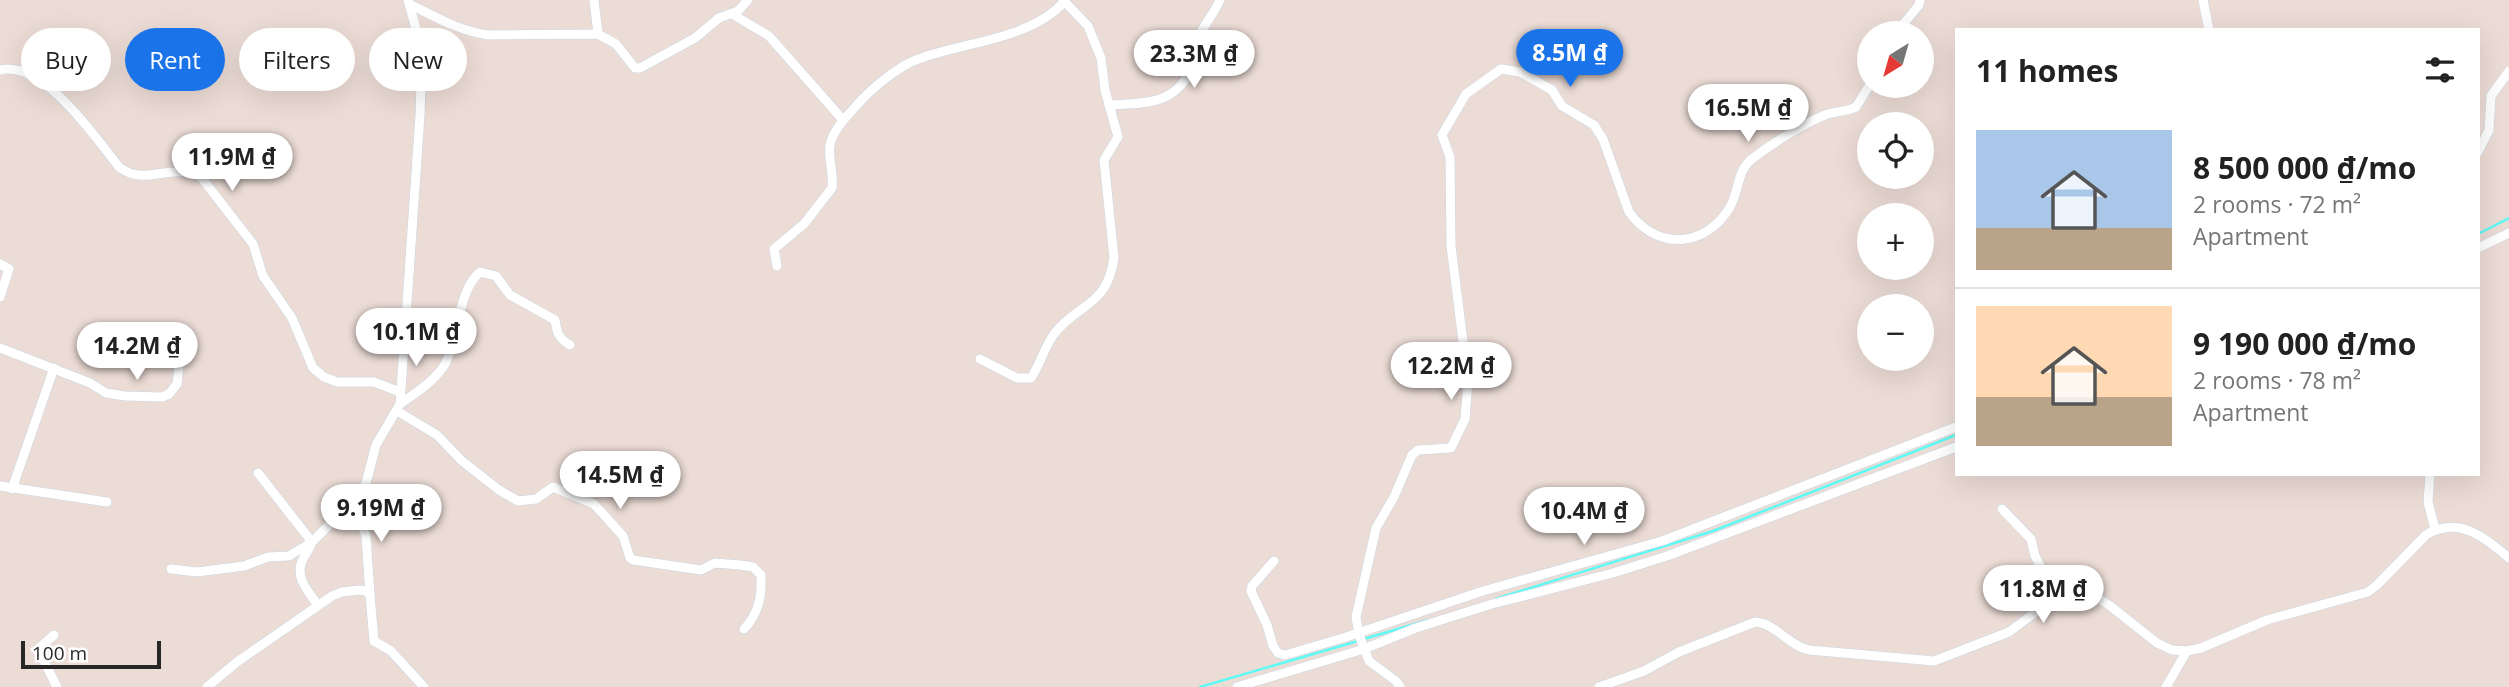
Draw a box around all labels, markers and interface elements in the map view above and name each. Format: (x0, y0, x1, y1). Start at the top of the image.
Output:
north arrow (1857, 21, 1934, 98)
map controls (1857, 21, 1934, 371)
chip: Buy (21, 28, 111, 91)
chip: Rent (125, 28, 225, 91)
chip: Filters (239, 28, 355, 91)
chip: New (369, 28, 467, 91)
pin: 8.5M ₫ (1513, 29, 1627, 89)
pin: 23.3M ₫ (1129, 31, 1259, 90)
text: 8.5M ₫ (1532, 36, 1608, 68)
text: 23.3M ₫ (1150, 37, 1238, 69)
text: 11 homes (1976, 50, 2119, 91)
icon: filters (2421, 51, 2459, 89)
pin: 16.5M ₫ (1683, 85, 1813, 144)
text: 16.5M ₫ (1704, 91, 1792, 123)
button: locate (1857, 112, 1934, 189)
pin: 11.9M ₫ (167, 134, 297, 193)
text: 11.9M ₫ (188, 140, 276, 172)
text: 8 500 000 ₫/mo (2193, 147, 2416, 188)
icon: home (2032, 158, 2116, 242)
text: 2 rooms · 72 m² (2193, 188, 2361, 220)
button: + (1857, 203, 1934, 280)
text: Apartment (2193, 220, 2309, 252)
button: − (1857, 294, 1934, 371)
pin: 10.1M ₫ (351, 308, 481, 368)
text: 10.1M ₫ (372, 315, 460, 347)
pin: 14.2M ₫ (72, 322, 202, 382)
text: 9 190 000 ₫/mo (2193, 323, 2416, 364)
text: 14.2M ₫ (93, 329, 181, 361)
icon: home (2032, 334, 2116, 418)
pin: 12.2M ₫ (1386, 342, 1516, 402)
text: 12.2M ₫ (1407, 349, 1495, 381)
text: 2 rooms · 78 m² (2193, 364, 2361, 396)
text: Apartment (2193, 396, 2309, 428)
pin: 14.5M ₫ (555, 452, 685, 511)
text: 14.5M ₫ (576, 458, 664, 490)
pin: 9.19M ₫ (316, 484, 446, 544)
pin: 10.4M ₫ (1519, 488, 1649, 547)
text: 9.19M ₫ (337, 491, 425, 523)
text: 10.4M ₫ (1540, 494, 1628, 526)
pin: 11.8M ₫ (1978, 566, 2108, 625)
text: 11.8M ₫ (1999, 572, 2087, 604)
scale bar (21, 638, 161, 670)
text: 100 m (32, 640, 87, 666)

